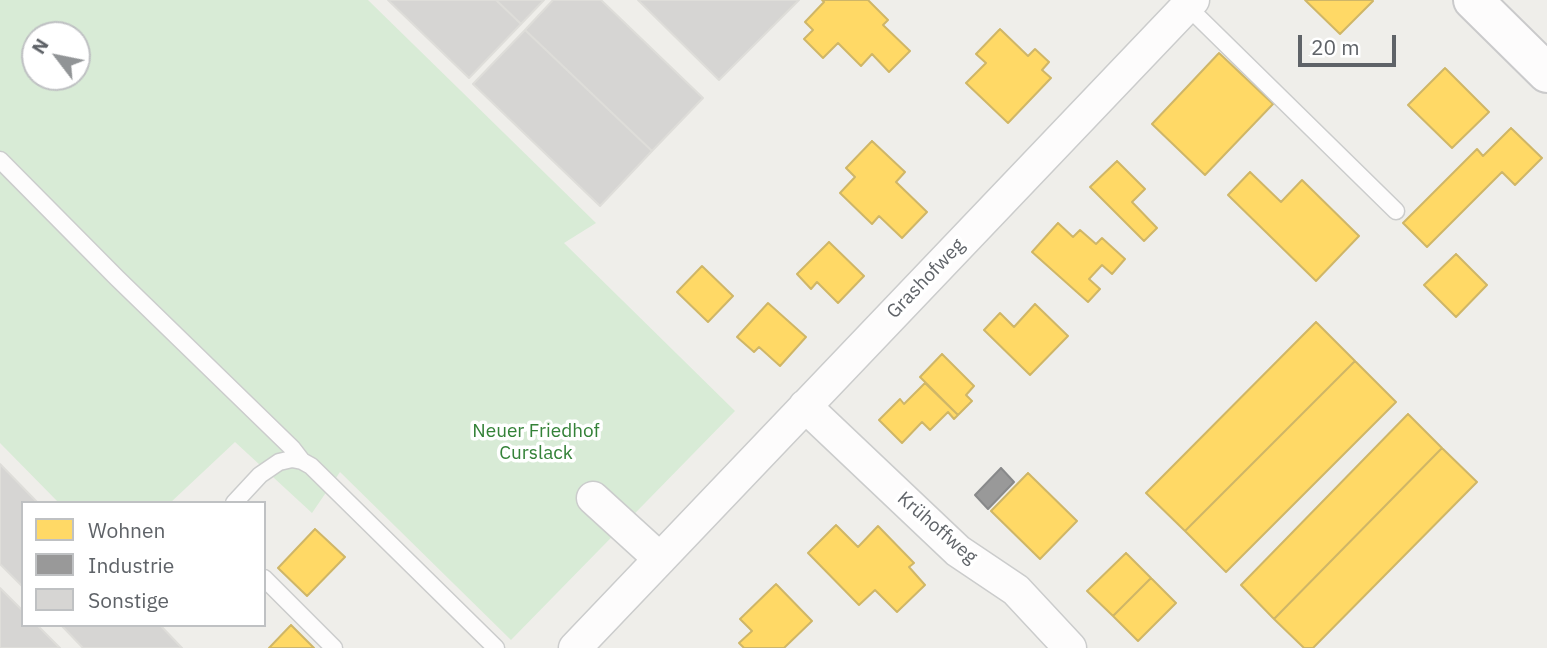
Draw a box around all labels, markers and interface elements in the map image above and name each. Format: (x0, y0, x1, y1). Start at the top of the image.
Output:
north arrow (21, 21, 91, 91)
scale bar (1302, 21, 1400, 65)
text: 20 m (1311, 33, 1360, 61)
text: N (26, 34, 54, 58)
street label: Grashofweg (882, 234, 970, 324)
park label: Neuer Friedhof Curslack (472, 421, 600, 465)
street label: Krühoffweg (892, 487, 982, 569)
legend (21, 501, 266, 627)
text: Wohnen (88, 516, 165, 544)
text: Industrie (88, 551, 174, 579)
text: Sonstige (88, 586, 169, 614)

